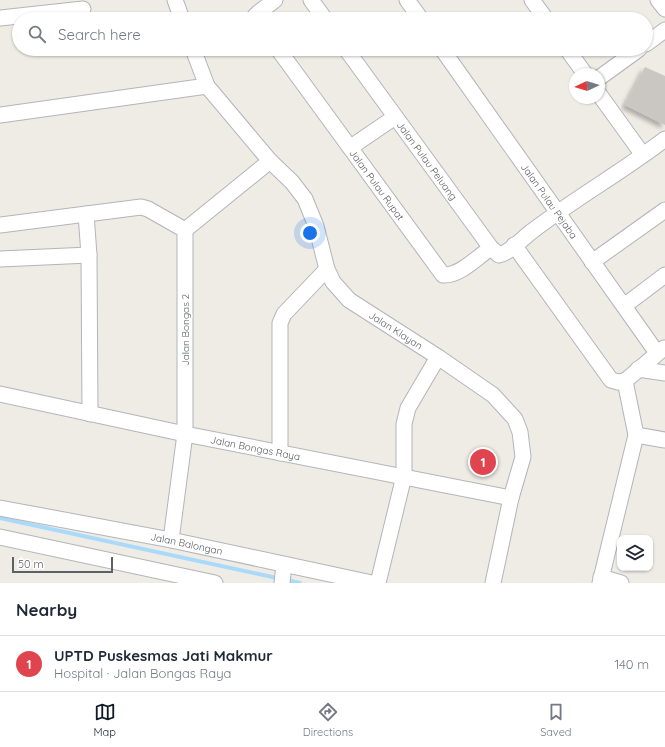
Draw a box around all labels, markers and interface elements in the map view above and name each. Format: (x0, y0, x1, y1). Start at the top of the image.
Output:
search box (12, 12, 653, 56)
icon: search (26, 23, 48, 45)
text: Search here (58, 25, 141, 44)
north arrow (569, 68, 605, 104)
street label: Jalan Pulau Peluang (394, 119, 460, 203)
street label: Jalan Pulau Rupat (346, 147, 407, 224)
street label: Jalan Pulau Pejaba (518, 161, 580, 241)
your location (300, 223, 320, 243)
street label: Jalan Bongas 2 (179, 293, 192, 366)
street label: Jalan Klayan (366, 308, 425, 352)
street label: Jalan Bongas Raya (209, 433, 301, 463)
pin: 1 (470, 447, 496, 477)
street label: Jalan Balongan (149, 530, 224, 558)
map controls (617, 535, 653, 571)
button: layers (617, 535, 653, 571)
scale bar (12, 555, 113, 574)
text: 50 m (18, 557, 44, 571)
text: Nearby (16, 599, 77, 620)
text: UPTD Puskesmas Jati Makmur (54, 646, 273, 665)
text: 1 (26, 656, 32, 672)
text: 140 m (614, 656, 649, 672)
text: Hospital · Jalan Bongas Raya (54, 665, 231, 681)
tab: Map (93, 701, 116, 739)
tab: Directions (303, 701, 353, 739)
tab: Saved (540, 701, 572, 739)

